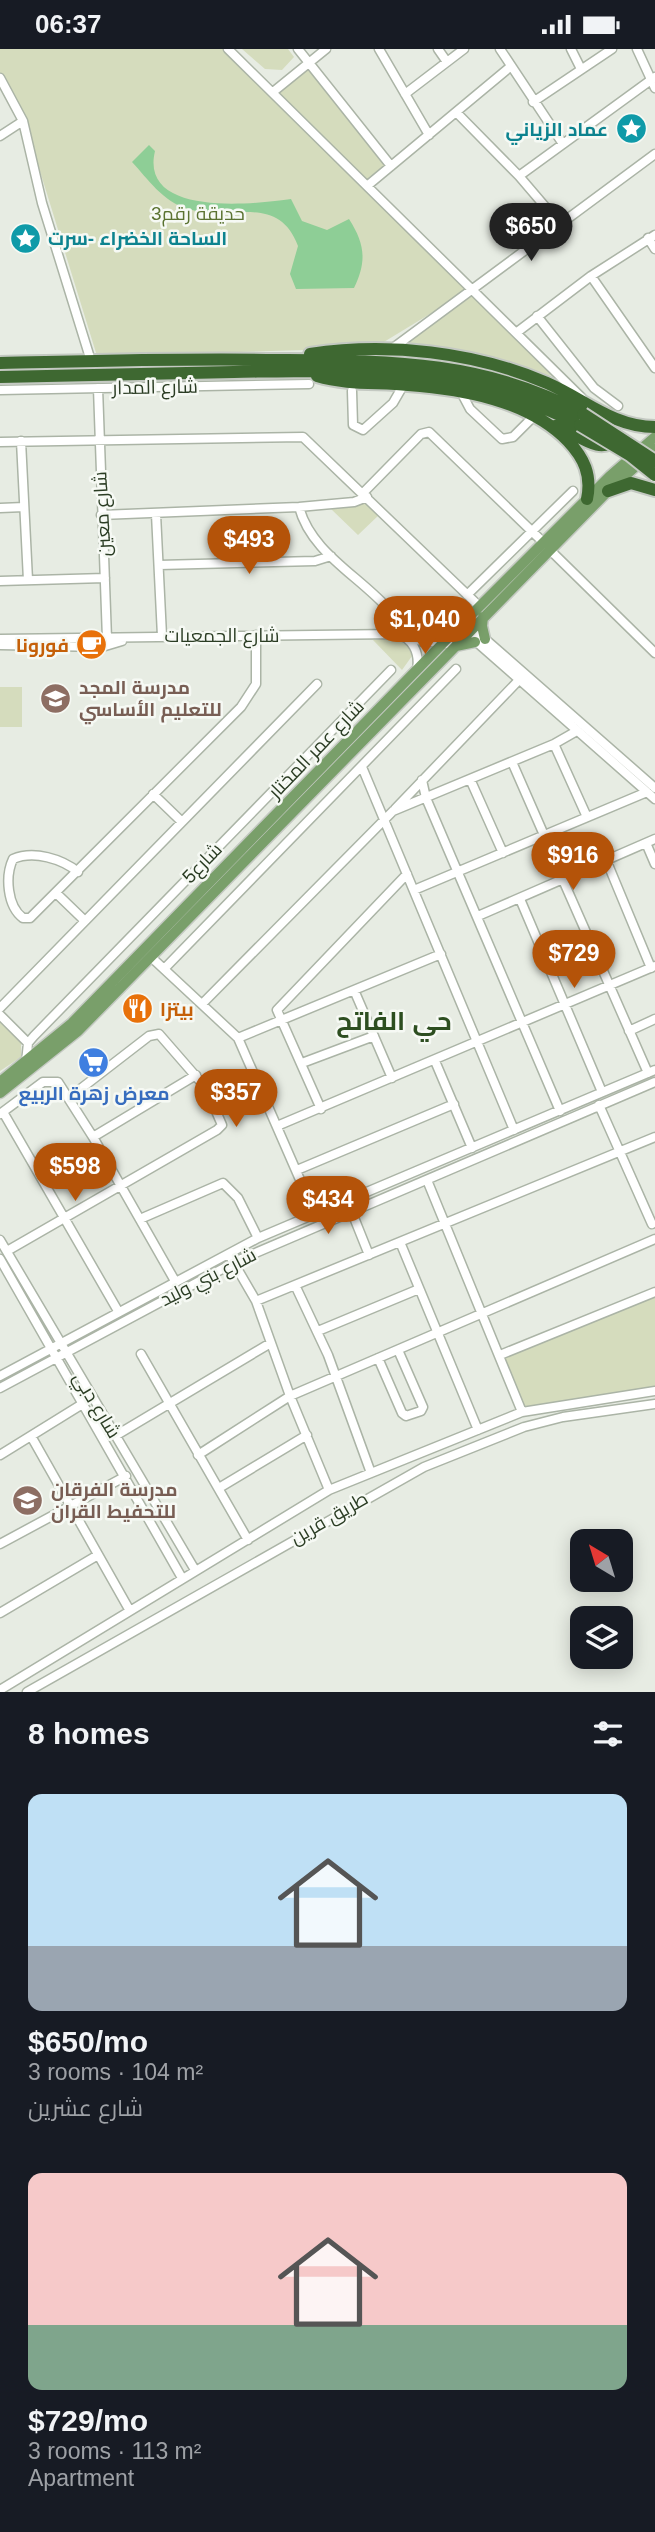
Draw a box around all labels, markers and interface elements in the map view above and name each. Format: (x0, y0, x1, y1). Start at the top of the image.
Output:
text: 06:37 (35, 9, 102, 39)
place icon: عماد الزياني (614, 112, 648, 146)
place label: عماد الزياني (506, 119, 608, 145)
park label: حديقة رقم3 (151, 203, 245, 227)
pin: $650 (490, 203, 572, 263)
text: $650 (505, 213, 557, 239)
place icon: الساحة الخضراء -سرت (8, 221, 42, 255)
place label: الساحة الخضراء -سرت (48, 228, 227, 250)
street label: شارع المدار (111, 376, 198, 401)
street label: شارع معين (89, 471, 118, 557)
pin: $493 (208, 517, 290, 576)
text: $493 (223, 526, 275, 552)
pin: $1,040 (368, 597, 482, 656)
text: $1,040 (390, 606, 460, 632)
street label: شارع الجمعيات (165, 625, 280, 649)
cafe icon: فورونا (75, 628, 109, 662)
place label: فورونا (16, 635, 69, 657)
place label: مدرسة المجد للتعليم الأساسي (79, 677, 222, 725)
school or university icon: مدرسة المجد للتعليم الأساسي (39, 681, 73, 715)
street label: شارع عمر المختار (263, 696, 370, 805)
pin: $916 (532, 833, 614, 892)
street label: شارع5 (178, 839, 228, 889)
text: $916 (547, 842, 599, 868)
pin: $729 (533, 930, 615, 990)
text: $729 (548, 940, 600, 966)
restaurant icon: بيتزا (120, 992, 154, 1026)
place label: بيتزا (160, 999, 194, 1021)
district label: حي الفاتح (336, 1006, 452, 1042)
supermarket icon: معرض زهرة الربيع (77, 1045, 111, 1079)
pin: $357 (195, 1069, 277, 1129)
text: $357 (210, 1079, 262, 1105)
place label: معرض زهرة الربيع (18, 1083, 170, 1107)
pin: $598 (34, 1143, 116, 1203)
text: $598 (49, 1153, 101, 1179)
pin: $434 (287, 1177, 369, 1236)
text: $434 (302, 1186, 354, 1212)
street label: شارع بني وليد (157, 1244, 261, 1314)
street label: شارع دبي (66, 1368, 125, 1444)
place label: مدرسة الفرقان للتحفيط القران (51, 1479, 178, 1523)
school or university icon: مدرسة الفرقان للتحفيط القران (11, 1483, 45, 1517)
street label: طريق قرين (287, 1487, 372, 1550)
north arrow (570, 1529, 634, 1593)
map controls (570, 1529, 633, 1669)
button: layers (570, 1606, 633, 1669)
icon: filters (589, 1715, 627, 1753)
text: 8 homes (28, 1717, 150, 1750)
icon: home (265, 1840, 391, 1966)
text: $650/mo (28, 2025, 148, 2058)
text: 3 rooms · 104 m² (28, 2059, 203, 2085)
text: شارع عشرين (28, 2095, 143, 2121)
icon: home (265, 2219, 391, 2345)
text: $729/mo (28, 2404, 148, 2437)
text: 3 rooms · 113 m² (28, 2438, 201, 2464)
text: Apartment (28, 2465, 134, 2491)

